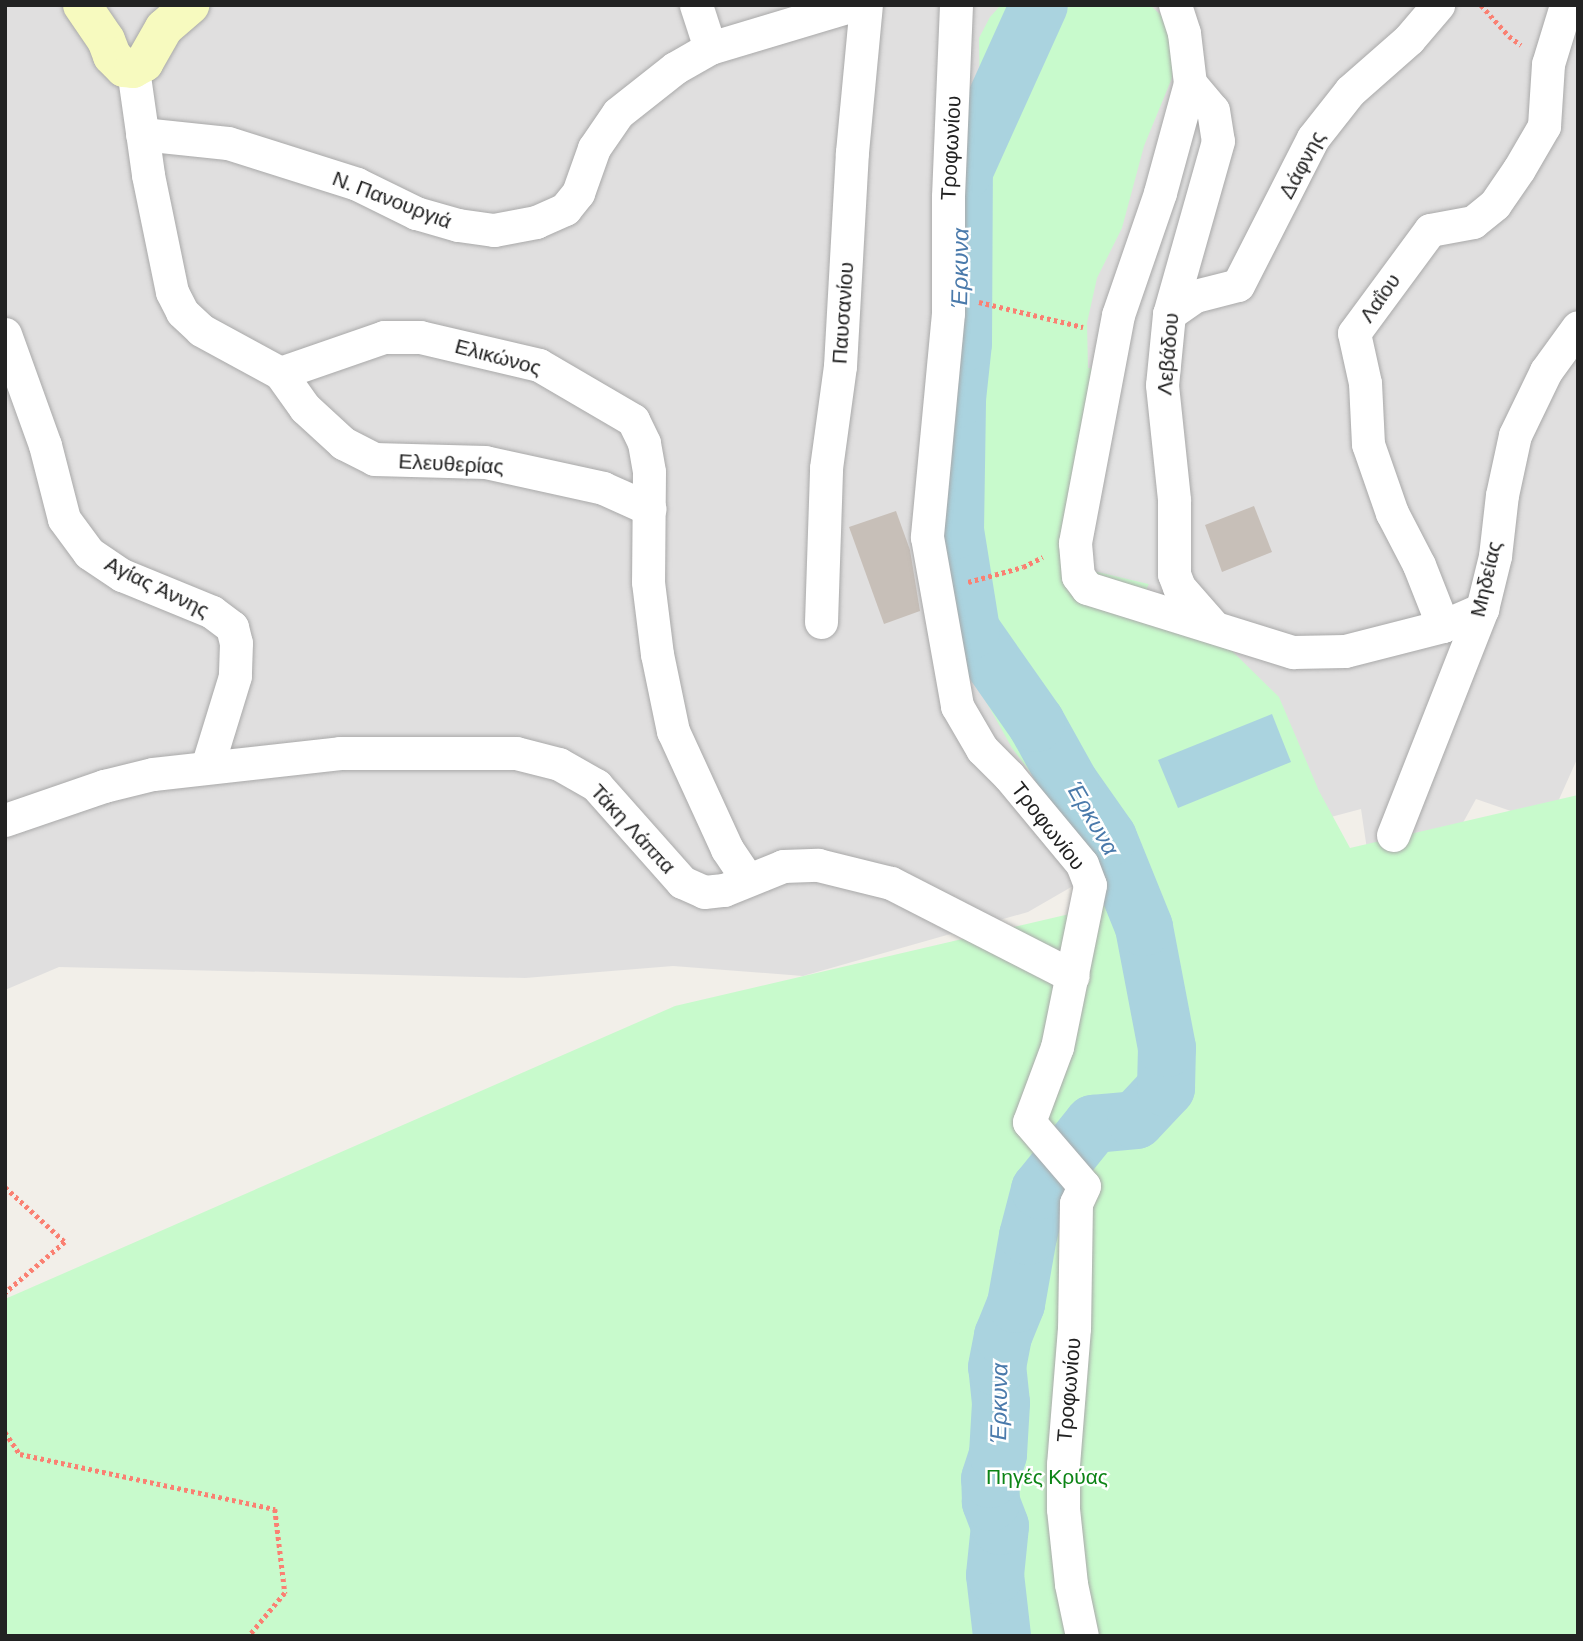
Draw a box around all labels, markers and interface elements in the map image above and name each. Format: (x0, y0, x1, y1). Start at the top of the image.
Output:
street label: Τροφωνίου (936, 95, 966, 201)
street label: Δάφνης (1274, 127, 1330, 203)
street label: Ν. Πανουργιά (329, 166, 455, 234)
water label: Έρκυνα (947, 228, 975, 308)
street label: Παυσανίου (827, 261, 859, 365)
street label: Λαΐου (1354, 269, 1406, 327)
street label: Λεβάδου (1152, 312, 1184, 396)
street label: Ελικώνος (452, 333, 544, 381)
street label: Ελευθερίας (398, 449, 504, 479)
street label: Μηδείας (1465, 539, 1507, 619)
street label: Αγίας Άννης (101, 551, 213, 623)
street label: Τροφωνίου (1006, 777, 1090, 875)
water label: Έρκυνα (1060, 777, 1124, 861)
street label: Τάκη Λάππα (585, 779, 681, 879)
street label: Τροφωνίου (1052, 1337, 1086, 1443)
water label: Έρκυνα (986, 1363, 1014, 1443)
park label: Πηγές Κρύας (986, 1464, 1108, 1490)

